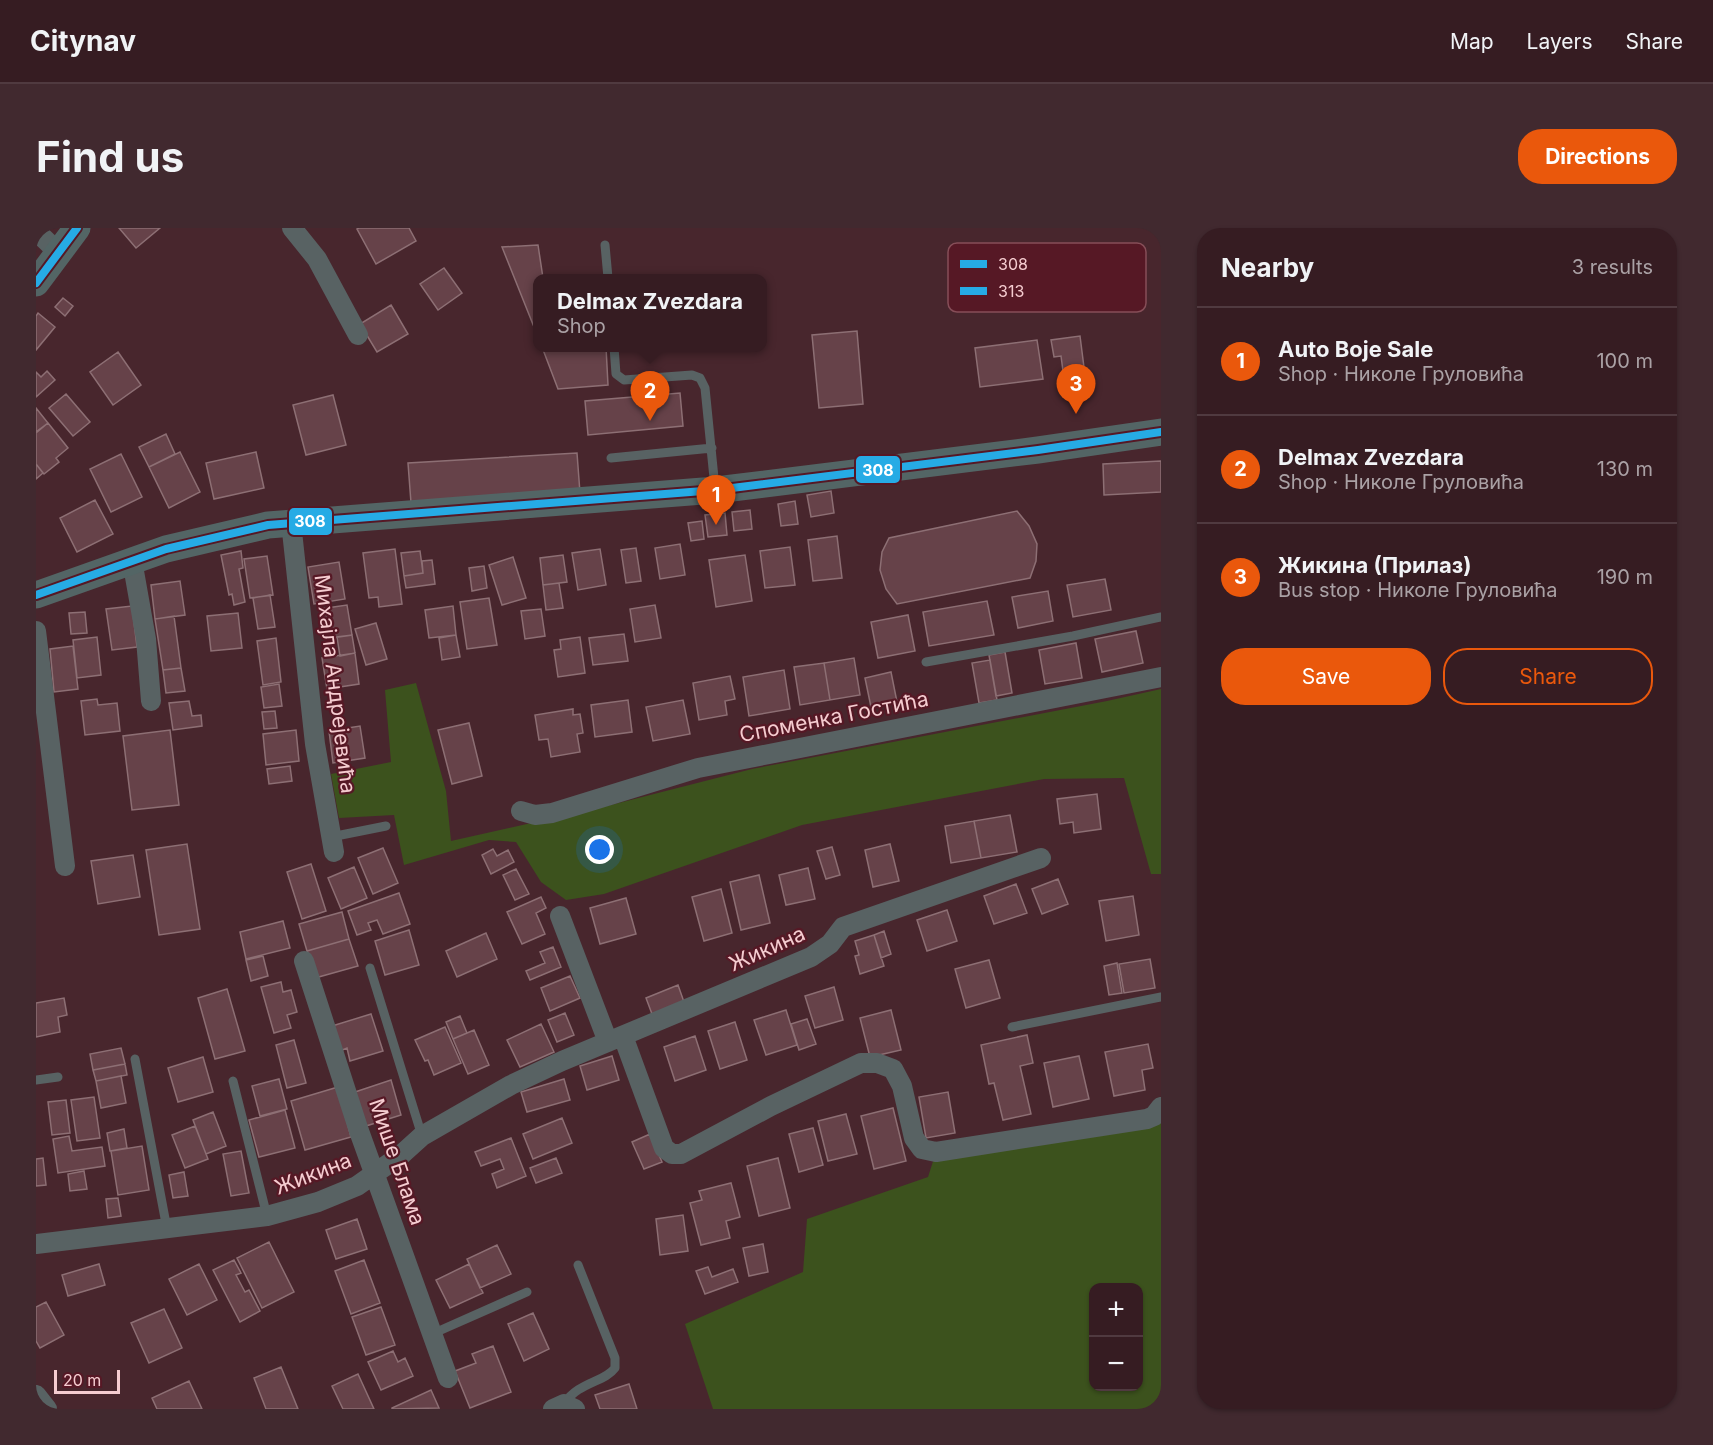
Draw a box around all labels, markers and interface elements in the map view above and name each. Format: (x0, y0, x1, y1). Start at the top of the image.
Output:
text: Citynav (30, 24, 136, 58)
text: Map (1450, 29, 1494, 54)
text: Layers (1527, 29, 1593, 54)
text: Share (1626, 29, 1683, 54)
button: Directions (1518, 129, 1677, 184)
text: Find us (36, 131, 184, 182)
legend (948, 243, 1146, 312)
text: Nearby (1221, 252, 1314, 283)
text: 308 (998, 254, 1028, 274)
text: 3 results (1572, 255, 1653, 279)
popup (533, 274, 767, 352)
text: 313 (998, 281, 1024, 301)
text: Delmax Zvezdara (557, 288, 743, 314)
text: Shop (557, 314, 606, 338)
text: Auto Boje Sale (1278, 336, 1433, 362)
text: 1 (1236, 349, 1245, 373)
text: 100 m (1596, 349, 1653, 373)
text: Shop · Николе Груловића (1278, 362, 1524, 386)
pin: 3 (1056, 364, 1096, 414)
pin: 2 (630, 372, 670, 421)
text: Delmax Zvezdara (1278, 444, 1464, 470)
line badge: 308 (855, 455, 901, 484)
text: 2 (1234, 457, 1247, 481)
text: 130 m (1597, 457, 1653, 481)
text: 308 (862, 460, 894, 480)
text: Shop · Николе Груловића (1278, 470, 1524, 494)
pin: 1 (696, 476, 736, 525)
line badge: 308 (288, 507, 333, 536)
text: 308 (294, 511, 326, 531)
text: Жикина (Прилаз) (1278, 552, 1471, 578)
text: 3 (1234, 565, 1247, 589)
text: 190 m (1597, 565, 1653, 589)
street label: Михајла Андрејевића (310, 573, 361, 795)
text: Bus stop · Николе Груловића (1278, 578, 1557, 602)
button: Save (1221, 648, 1431, 705)
button: Share (1443, 648, 1653, 705)
street label: Споменка Гостића (737, 686, 931, 747)
your location (585, 835, 614, 864)
street label: Жикина (725, 921, 809, 976)
street label: Мише Блама (364, 1095, 431, 1228)
street label: Жикина (271, 1147, 355, 1200)
map controls (1089, 1283, 1143, 1391)
button: + (1089, 1283, 1143, 1337)
button: − (1089, 1337, 1143, 1391)
scale bar (54, 1367, 120, 1394)
text: 20 m (63, 1370, 101, 1390)

